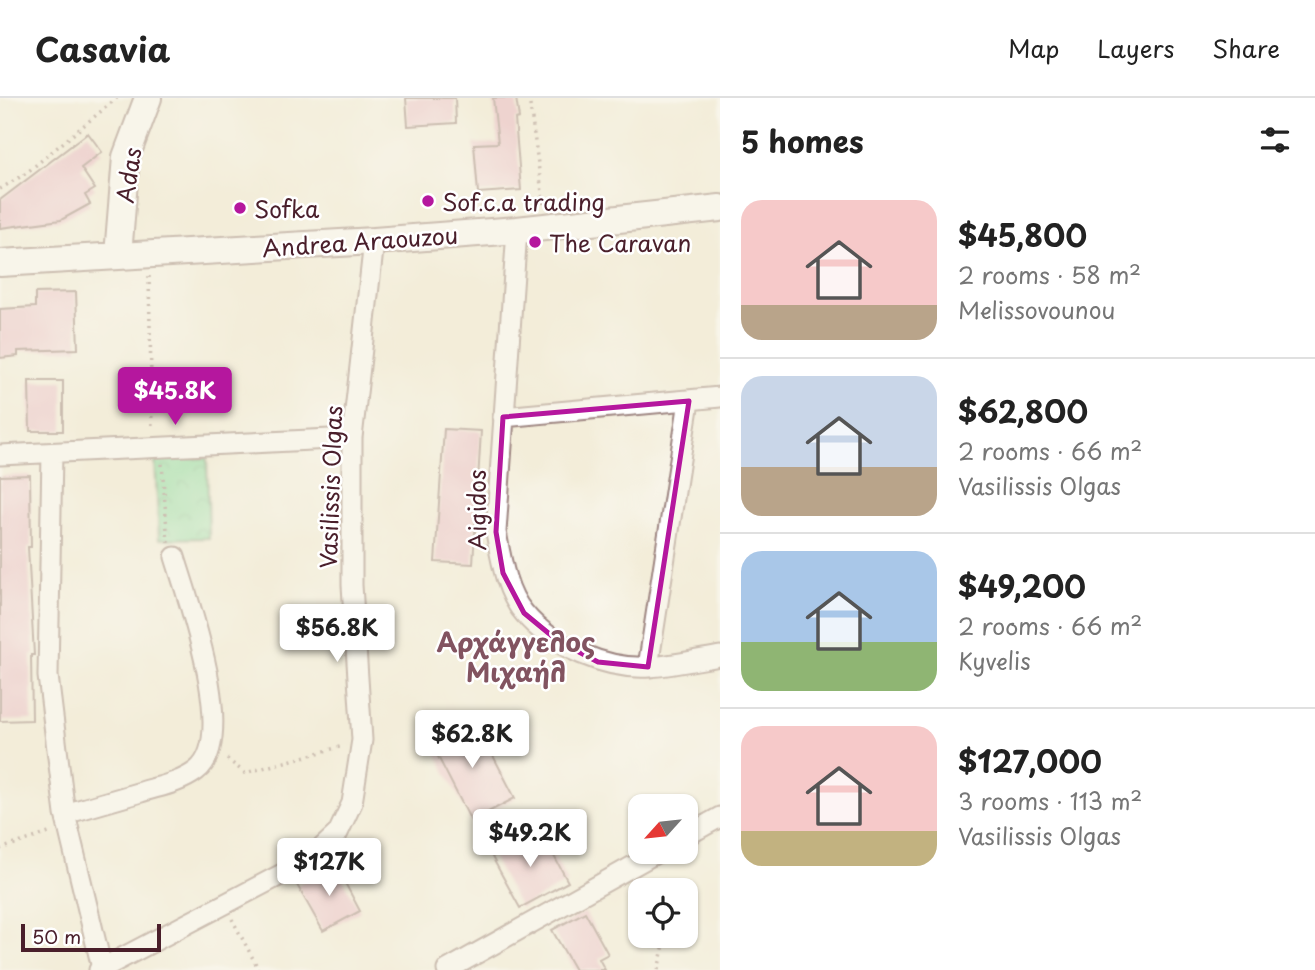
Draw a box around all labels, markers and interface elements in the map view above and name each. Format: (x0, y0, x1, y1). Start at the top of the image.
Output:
text: Casavia (35, 23, 170, 73)
text: Map (1008, 30, 1059, 66)
text: Layers (1097, 30, 1174, 66)
text: Share (1212, 30, 1280, 66)
text: 5 homes (741, 118, 864, 163)
icon: filters (1256, 121, 1294, 159)
street label: Adas (106, 145, 150, 205)
place label: Sof.c.a trading (442, 184, 605, 219)
place label: Sofka (254, 191, 320, 226)
marker: Sof.c.a trading (420, 193, 436, 209)
marker: Sofka (232, 200, 248, 216)
text: $45,800 (958, 212, 1087, 257)
street label: Andrea Araouzou (261, 217, 459, 265)
place label: The Caravan (549, 225, 691, 260)
icon: home (797, 228, 881, 312)
marker: The Caravan (527, 234, 543, 250)
text: 2 rooms · 58 m² (958, 257, 1141, 292)
text: Melissovounou (958, 292, 1115, 327)
pin: $45.8K (118, 368, 232, 427)
text: $45.8K (134, 372, 216, 407)
text: $62,800 (958, 388, 1088, 433)
icon: home (797, 404, 881, 488)
street label: Vasilissis Olgas (310, 405, 350, 569)
text: 2 rooms · 66 m² (958, 433, 1142, 468)
text: Vasilissis Olgas (958, 468, 1121, 503)
street label: Aigidos (459, 469, 494, 551)
text: $49,200 (958, 563, 1086, 608)
icon: home (797, 579, 881, 663)
pin: $56.8K (280, 604, 394, 664)
text: 2 rooms · 66 m² (958, 608, 1142, 643)
text: $56.8K (296, 609, 378, 644)
district label: Αρχάγγελος Μιχαήλ (437, 622, 595, 691)
text: Kyvelis (958, 643, 1031, 678)
pin: $62.8K (415, 710, 529, 770)
text: $62.8K (431, 715, 513, 750)
text: $127,000 (958, 738, 1102, 783)
icon: home (797, 754, 881, 838)
text: 3 rooms · 113 m² (958, 783, 1142, 818)
north arrow (628, 794, 698, 864)
map controls (628, 794, 698, 948)
pin: $49.2K (473, 810, 587, 869)
text: $49.2K (489, 814, 571, 849)
text: Vasilissis Olgas (958, 818, 1121, 853)
pin: $127K (280, 838, 378, 898)
text: $127K (293, 843, 365, 878)
button: locate (628, 878, 698, 948)
scale bar (21, 921, 161, 953)
text: 50 m (32, 922, 81, 950)

